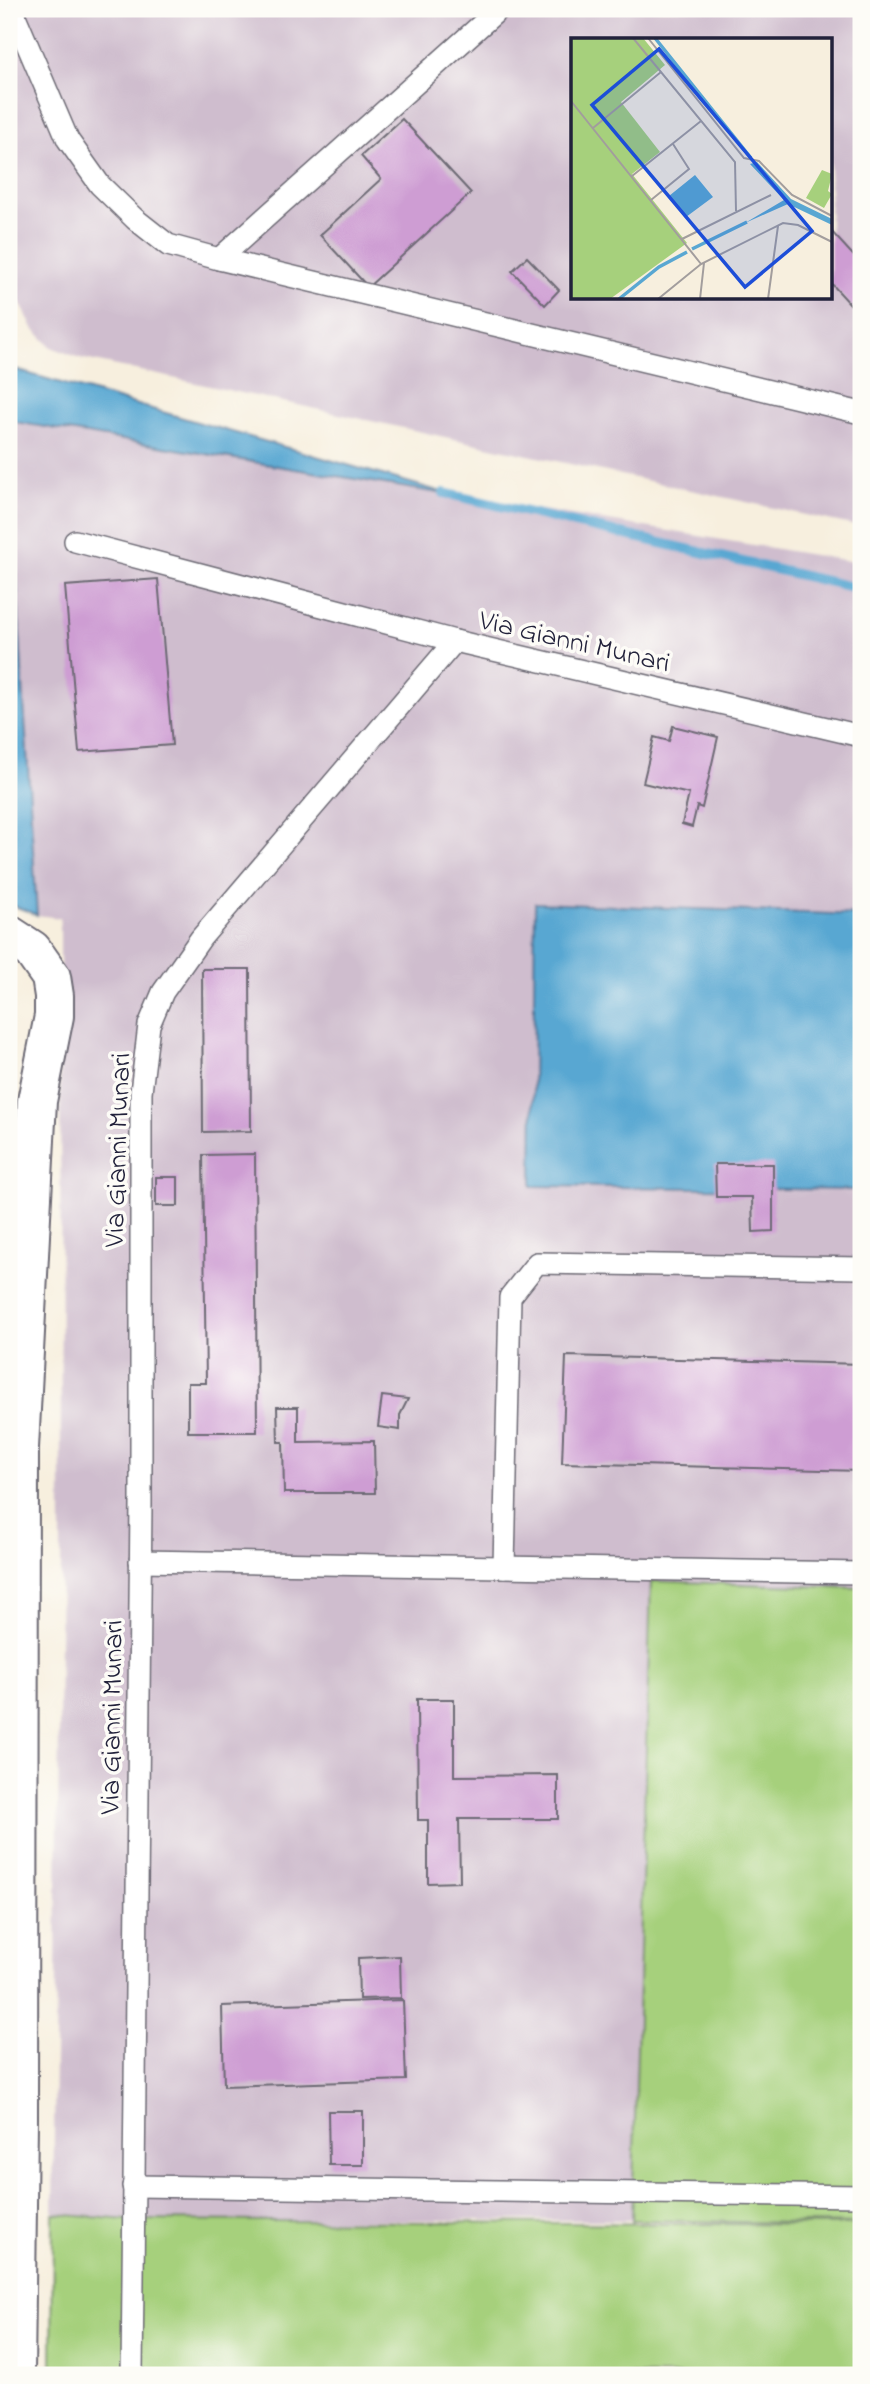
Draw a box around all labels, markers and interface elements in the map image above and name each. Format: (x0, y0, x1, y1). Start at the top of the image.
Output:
inset map (571, 38, 832, 299)
street label: Via Gianni Munari (474, 601, 674, 685)
street label: Via Gianni Munari (96, 1052, 143, 1249)
street label: Via Gianni Munari (91, 1619, 136, 1816)

